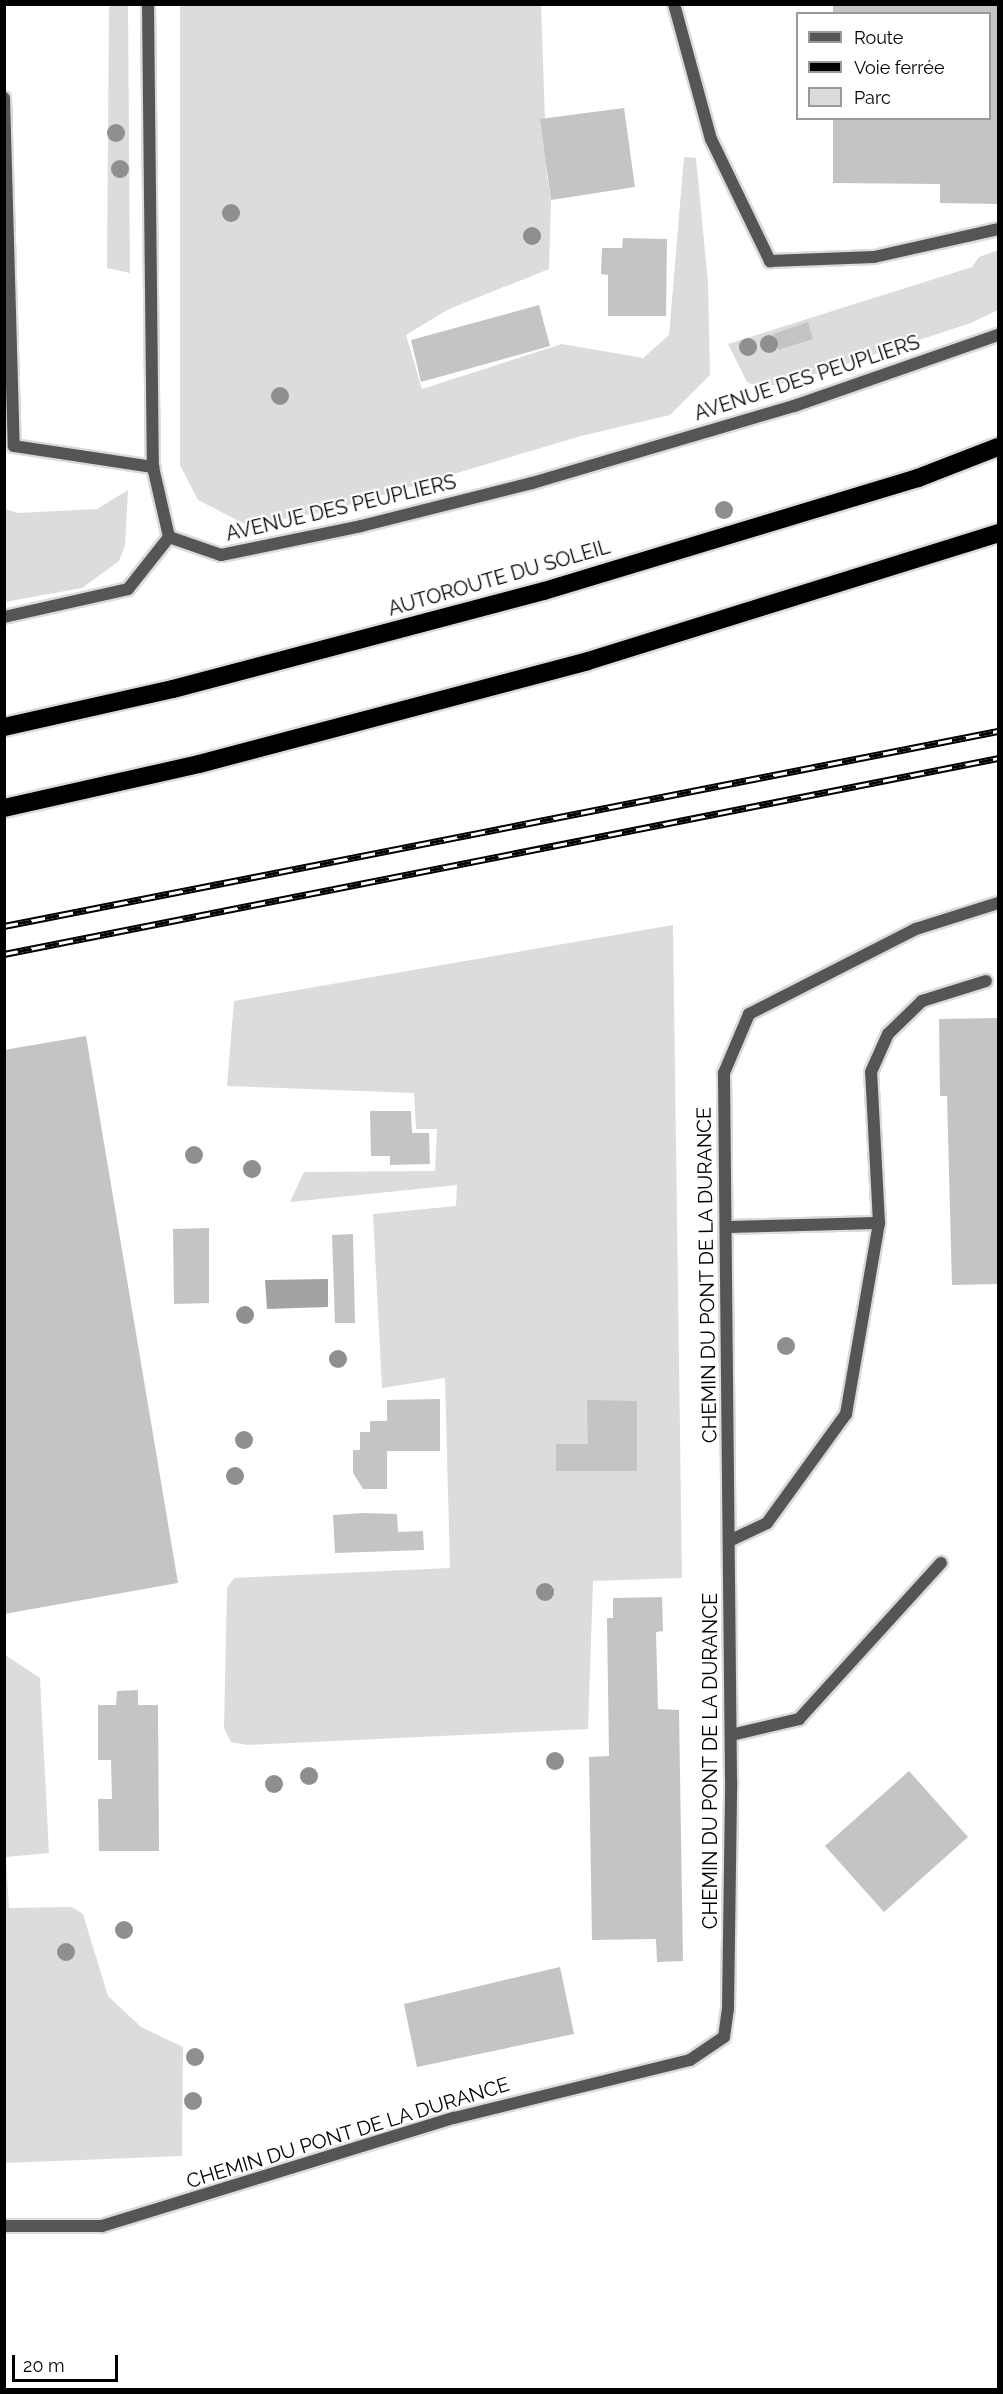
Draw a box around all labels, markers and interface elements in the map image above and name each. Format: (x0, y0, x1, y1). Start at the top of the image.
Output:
legend (796, 12, 991, 120)
text: Route (854, 27, 903, 48)
text: Voie ferrée (854, 57, 945, 78)
text: Parc (854, 87, 891, 108)
street label: AVENUE DES PEUPLIERS (691, 330, 923, 426)
street label: AVENUE DES PEUPLIERS (223, 470, 459, 546)
street label: AUTOROUTE DU SOLEIL (385, 535, 613, 621)
street label: CHEMIN DU PONT DE LA DURANCE (692, 1106, 722, 1444)
street label: CHEMIN DU PONT DE LA DURANCE (698, 1592, 722, 1930)
street label: CHEMIN DU PONT DE LA DURANCE (183, 2072, 513, 2194)
scale bar (15, 2343, 122, 2381)
text: 20 m (23, 2355, 65, 2376)

